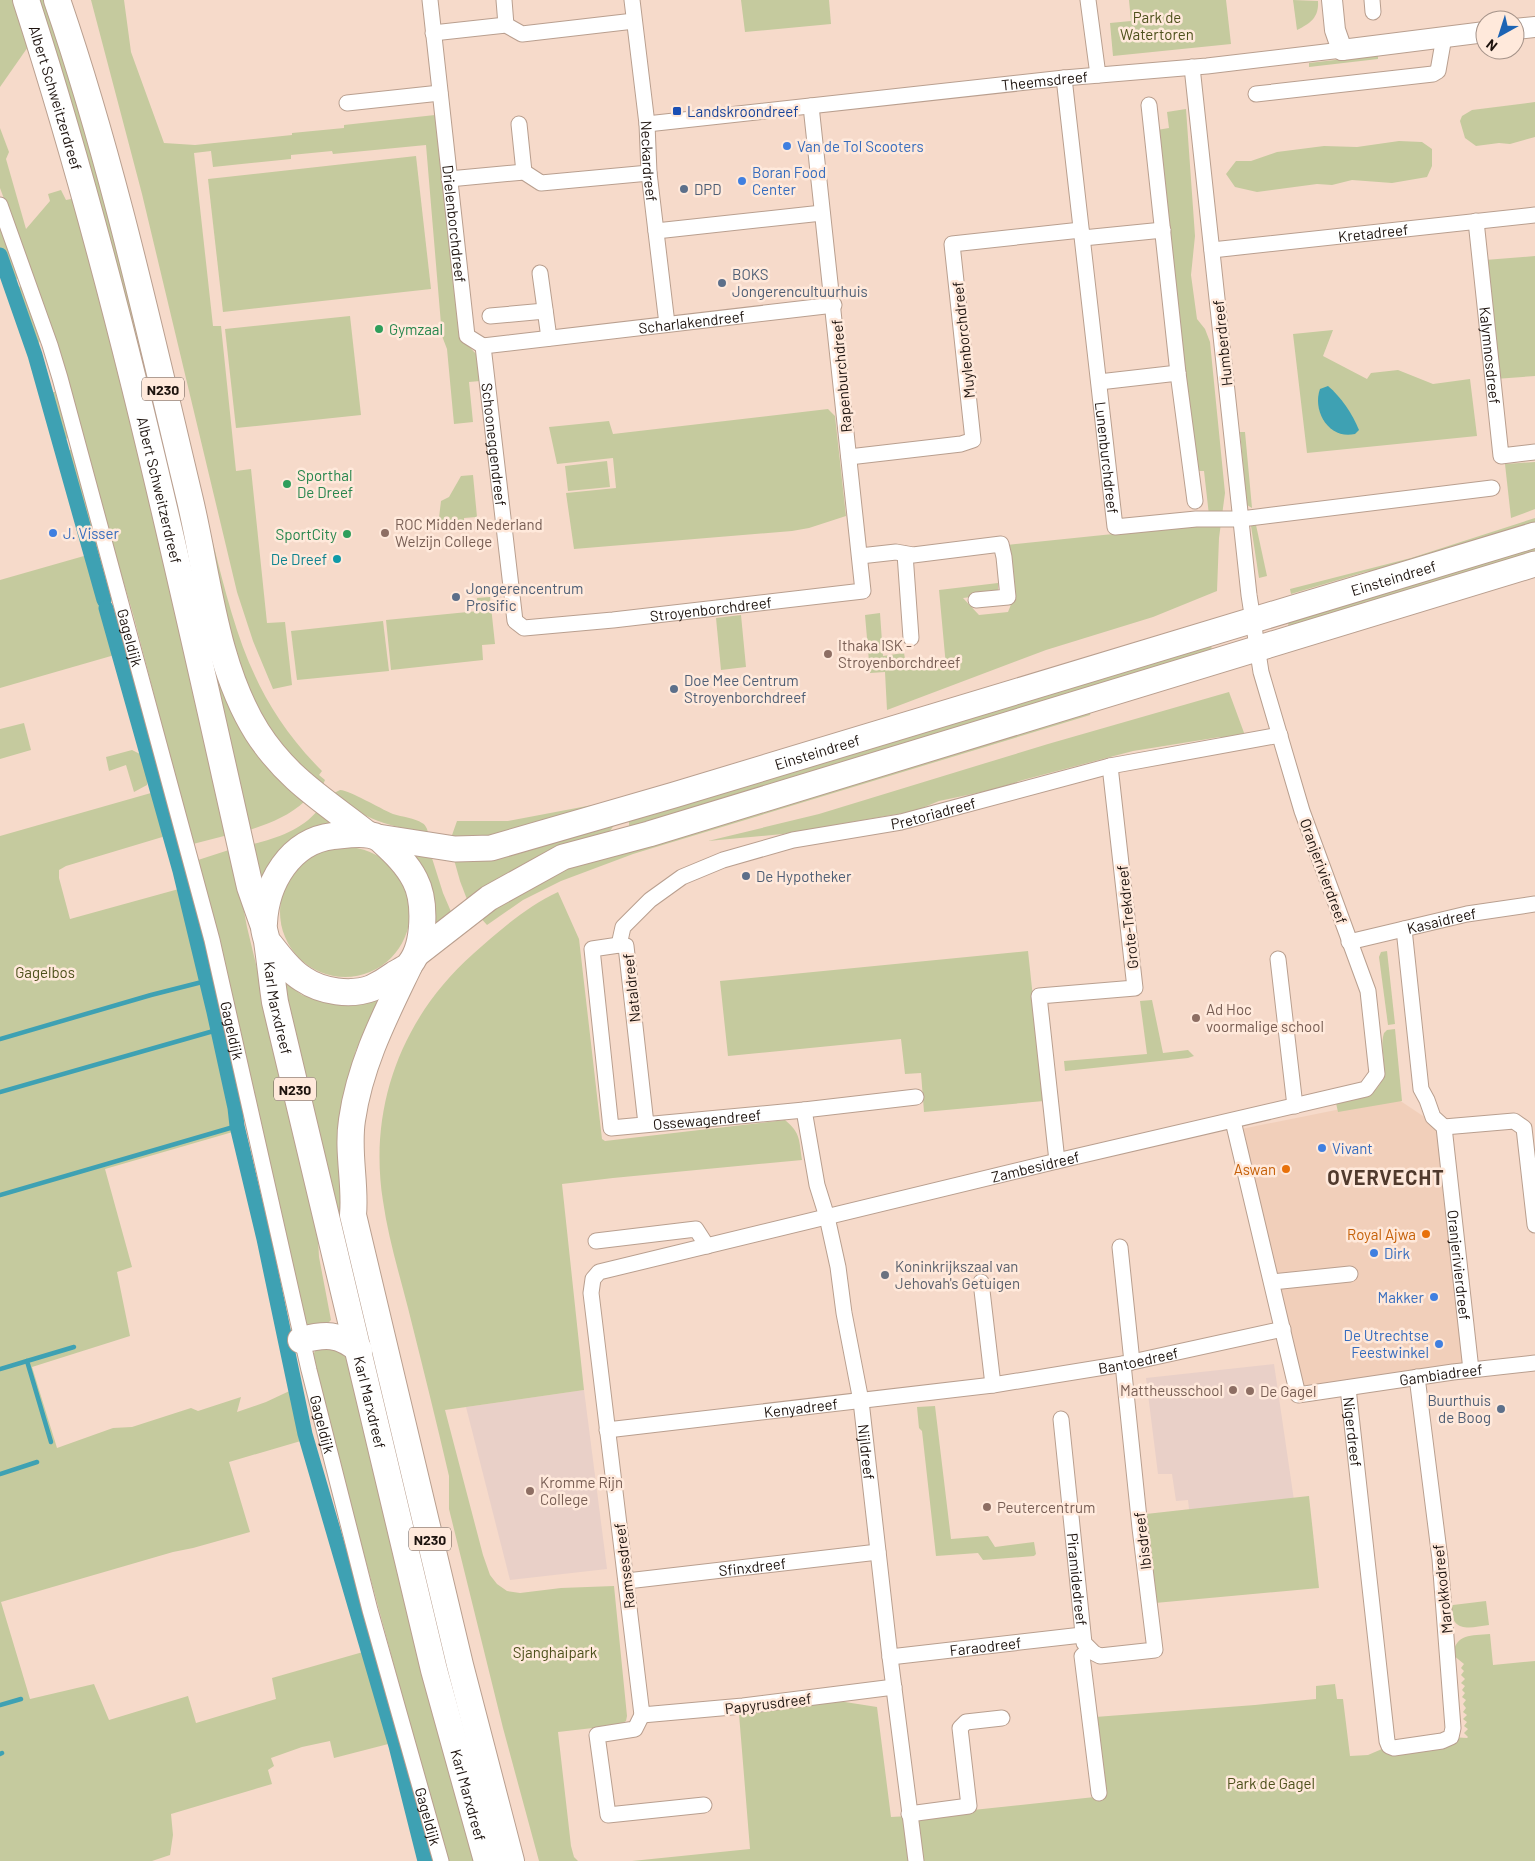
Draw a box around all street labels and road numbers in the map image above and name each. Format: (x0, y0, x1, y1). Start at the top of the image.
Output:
street label: Albert Schweitzerdreef (26, 23, 86, 172)
street label: Theemsdreef (1000, 67, 1089, 94)
street label: Neckardreef (638, 120, 661, 203)
street label: Drielenborchdreef (439, 164, 470, 283)
street label: Kretadreef (1337, 220, 1409, 245)
street label: Muylenborchdreef (948, 281, 978, 399)
street label: Humberdreef (1209, 299, 1235, 387)
street label: Scharlakendreef (637, 306, 746, 337)
street label: Kalymnosdreef (1476, 306, 1504, 405)
street label: Rapenburchdreef (827, 319, 855, 433)
road number: N230 (142, 378, 184, 400)
street label: Schooneggendreef (478, 382, 511, 507)
street label: Lunenburchdreef (1092, 400, 1122, 515)
street label: Albert Schweitzerdreef (134, 415, 186, 565)
street label: Einsteindreef (1349, 556, 1438, 599)
street label: Stroyenborchdreef (649, 593, 773, 625)
street label: Gageldijk (114, 606, 147, 669)
street label: Einsteindreef (772, 730, 862, 773)
street label: Pretoriadreef (889, 793, 978, 833)
street label: Oranjerivierdreef (1297, 816, 1351, 926)
street label: Grote-Trekdreef (1113, 864, 1141, 970)
street label: Kasaidreef (1405, 904, 1477, 937)
street label: Nataldreef (618, 953, 644, 1023)
street label: Karl Marxdreef (261, 960, 296, 1056)
street label: Gageldijk (217, 999, 248, 1062)
road number: N230 (274, 1078, 316, 1100)
street label: Ossewagendreef (652, 1105, 762, 1133)
street label: Zambesidreef (989, 1147, 1081, 1186)
street label: Oranjerivierdreef (1444, 1209, 1474, 1321)
street label: Bantoedreef (1097, 1343, 1180, 1377)
street label: Karl Marxdreef (351, 1354, 390, 1450)
street label: Gambiadreef (1398, 1360, 1483, 1389)
street label: Gageldijk (307, 1393, 339, 1456)
street label: Kenyadreef (763, 1394, 839, 1421)
street label: Nigerdreef (1340, 1396, 1366, 1468)
street label: Nijldreef (855, 1423, 879, 1481)
street label: Ibisdreef (1130, 1511, 1154, 1571)
street label: Ramsesdreef (610, 1522, 638, 1610)
road number: N230 (409, 1528, 451, 1550)
street label: Piramidedreef (1064, 1532, 1091, 1626)
street label: Marokkodreef (1428, 1543, 1456, 1635)
street label: Sfinxdreef (717, 1554, 787, 1579)
street label: Faraodreef (949, 1633, 1022, 1659)
street label: Papyrusdreef (724, 1689, 812, 1717)
street label: Karl Marxdreef (447, 1747, 490, 1843)
street label: Gageldijk (412, 1785, 445, 1848)

